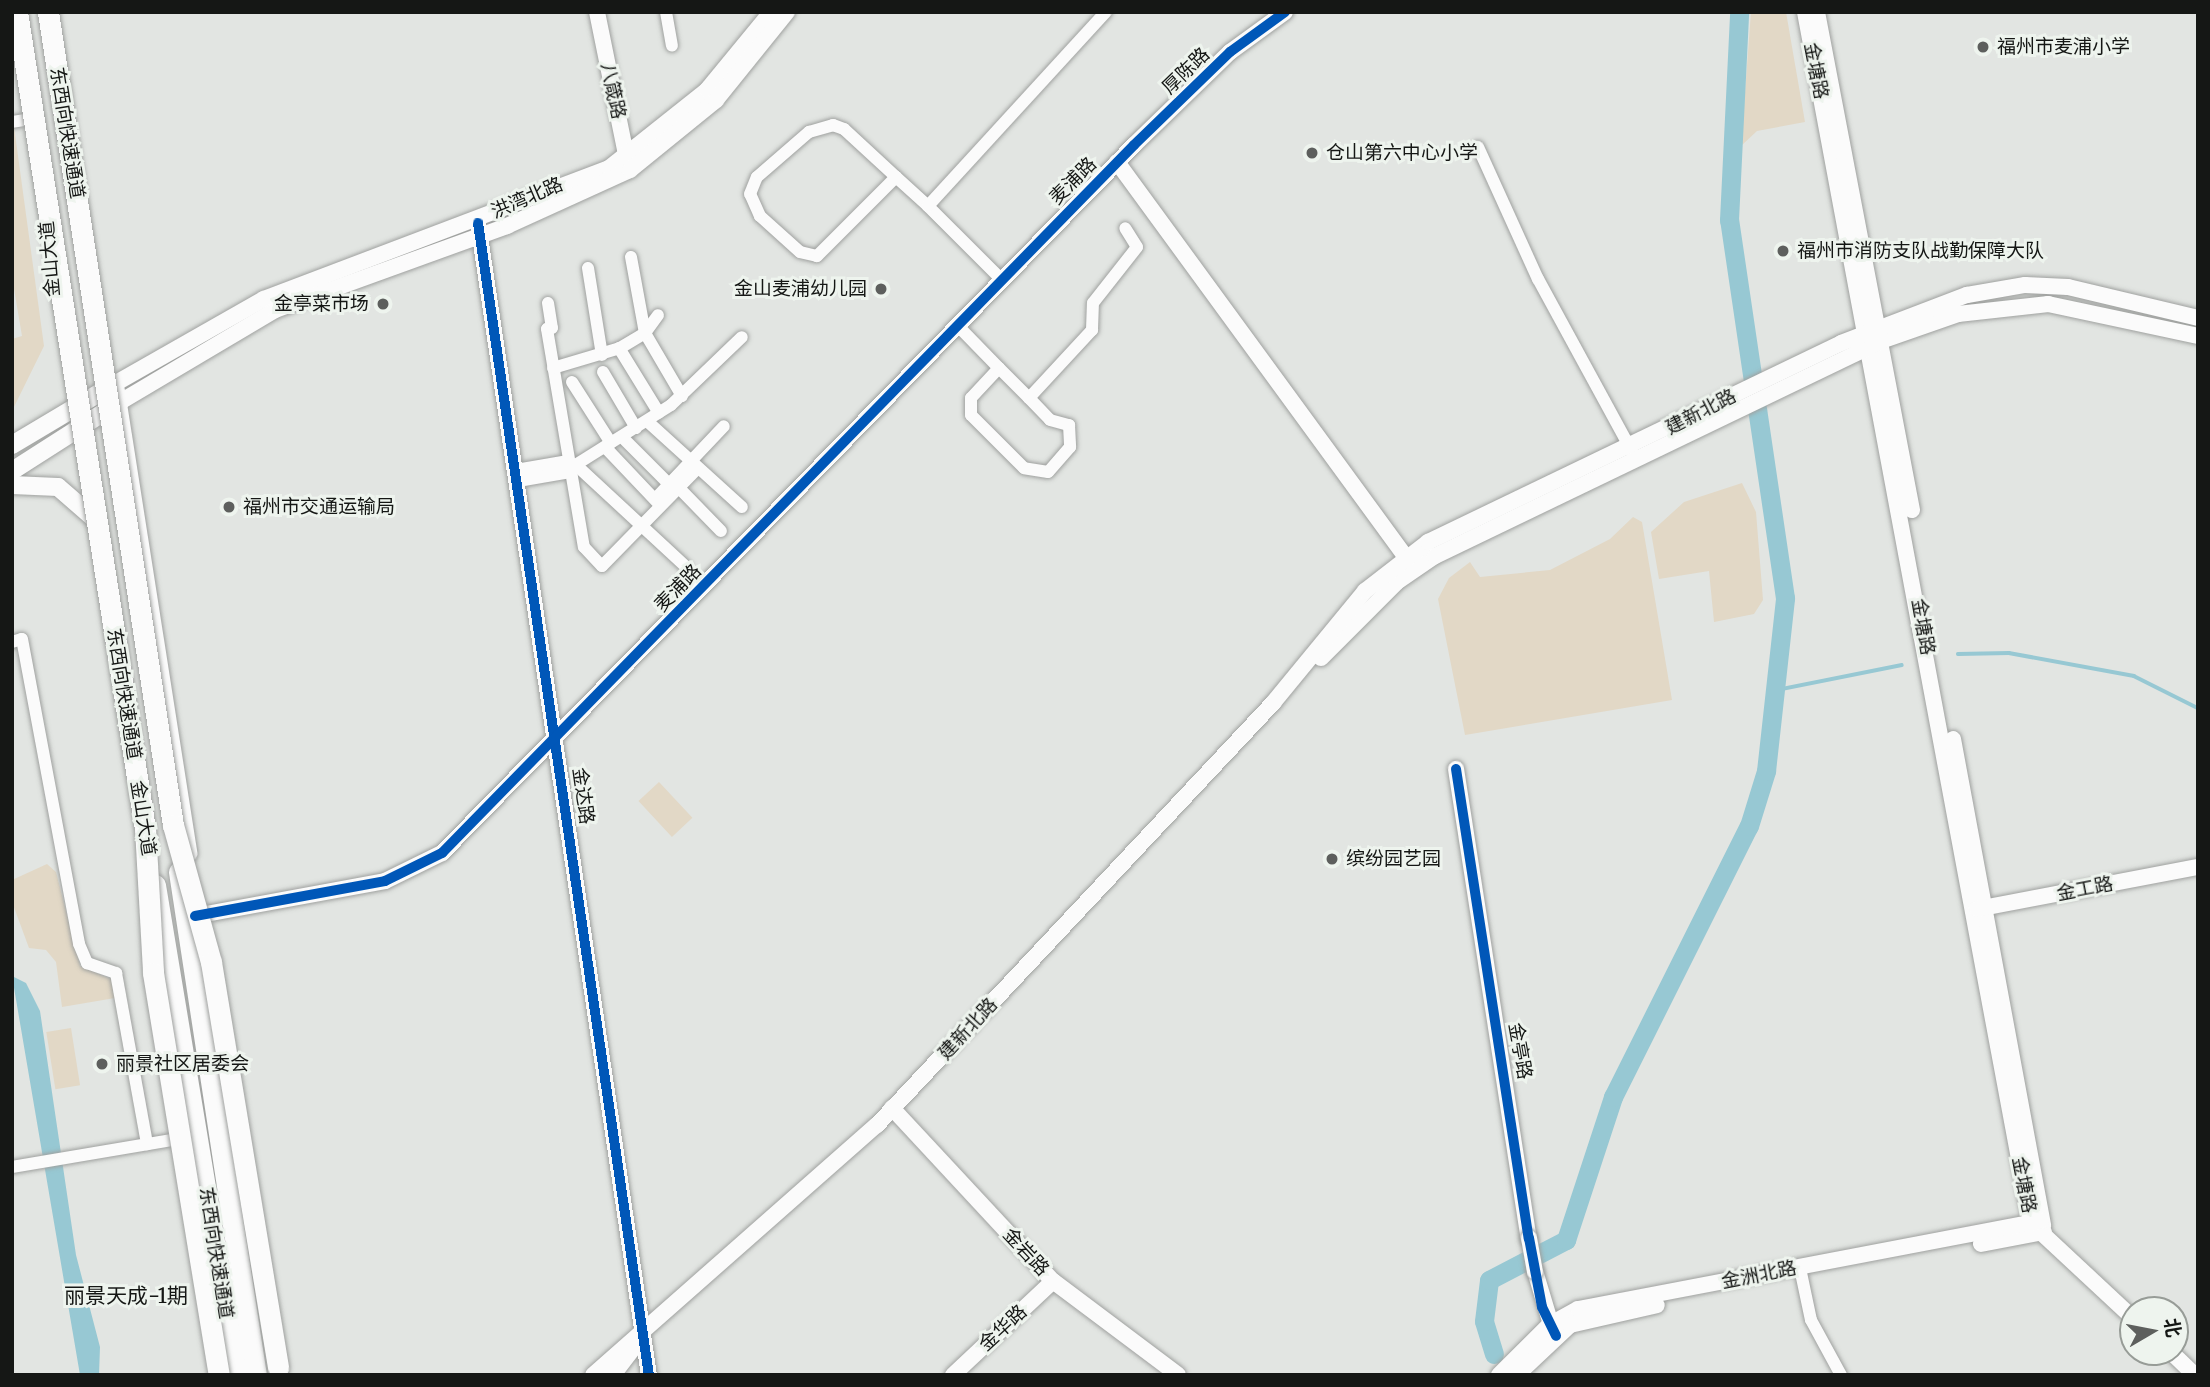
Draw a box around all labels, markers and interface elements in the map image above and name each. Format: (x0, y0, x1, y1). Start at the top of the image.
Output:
place label: 福州市麦浦小学 (1997, 36, 2130, 58)
marker: 福州市麦浦小学 (1975, 39, 1991, 55)
street label: 金塘路 (1799, 41, 1833, 101)
street label: 厚陈路 (1158, 43, 1214, 99)
street label: 八箴路 (596, 61, 630, 121)
street label: 东西向快速通道 (45, 66, 89, 200)
place label: 仓山第六中心小学 (1326, 142, 1478, 164)
marker: 仓山第六中心小学 (1304, 145, 1320, 161)
street label: 麦浦路 (1045, 153, 1101, 209)
street label: 洪湾北路 (488, 173, 566, 223)
street label: 金山大道 (35, 220, 65, 298)
place label: 福州市消防支队战勤保障大队 (1797, 240, 2044, 262)
marker: 福州市消防支队战勤保障大队 (1775, 243, 1791, 259)
place label: 金山麦浦幼儿园 (734, 278, 867, 300)
marker: 金山麦浦幼儿园 (873, 281, 889, 297)
place label: 金亭菜市场 (274, 293, 369, 315)
marker: 金亭菜市场 (375, 296, 391, 312)
street label: 建新北路 (1662, 385, 1740, 439)
place label: 福州市交通运输局 (243, 496, 395, 518)
marker: 福州市交通运输局 (221, 499, 237, 515)
street label: 麦浦路 (650, 560, 706, 616)
street label: 金塘路 (1907, 597, 1939, 657)
street label: 东西向快速通道 (102, 627, 146, 761)
street label: 金达路 (568, 766, 598, 826)
street label: 金山大道 (126, 779, 160, 857)
place label: 缤纷园艺园 (1346, 848, 1441, 870)
marker: 缤纷园艺园 (1324, 851, 1340, 867)
street label: 金工路 (2055, 872, 2115, 906)
street label: 建新北路 (934, 993, 1002, 1065)
street label: 金亭路 (1504, 1021, 1536, 1081)
place label: 丽景社区居委会 (116, 1053, 249, 1075)
marker: 丽景社区居委会 (94, 1056, 110, 1072)
street label: 金塘路 (2007, 1155, 2041, 1215)
street label: 东西向快速通道 (194, 1186, 238, 1320)
street label: 金岩路 (998, 1223, 1054, 1281)
street label: 金洲北路 (1720, 1257, 1798, 1293)
district label: 丽景天成-1期 (64, 1283, 188, 1309)
north arrow (2119, 1296, 2189, 1366)
street label: 金华路 (974, 1300, 1032, 1356)
text: 北 (2159, 1316, 2186, 1339)

